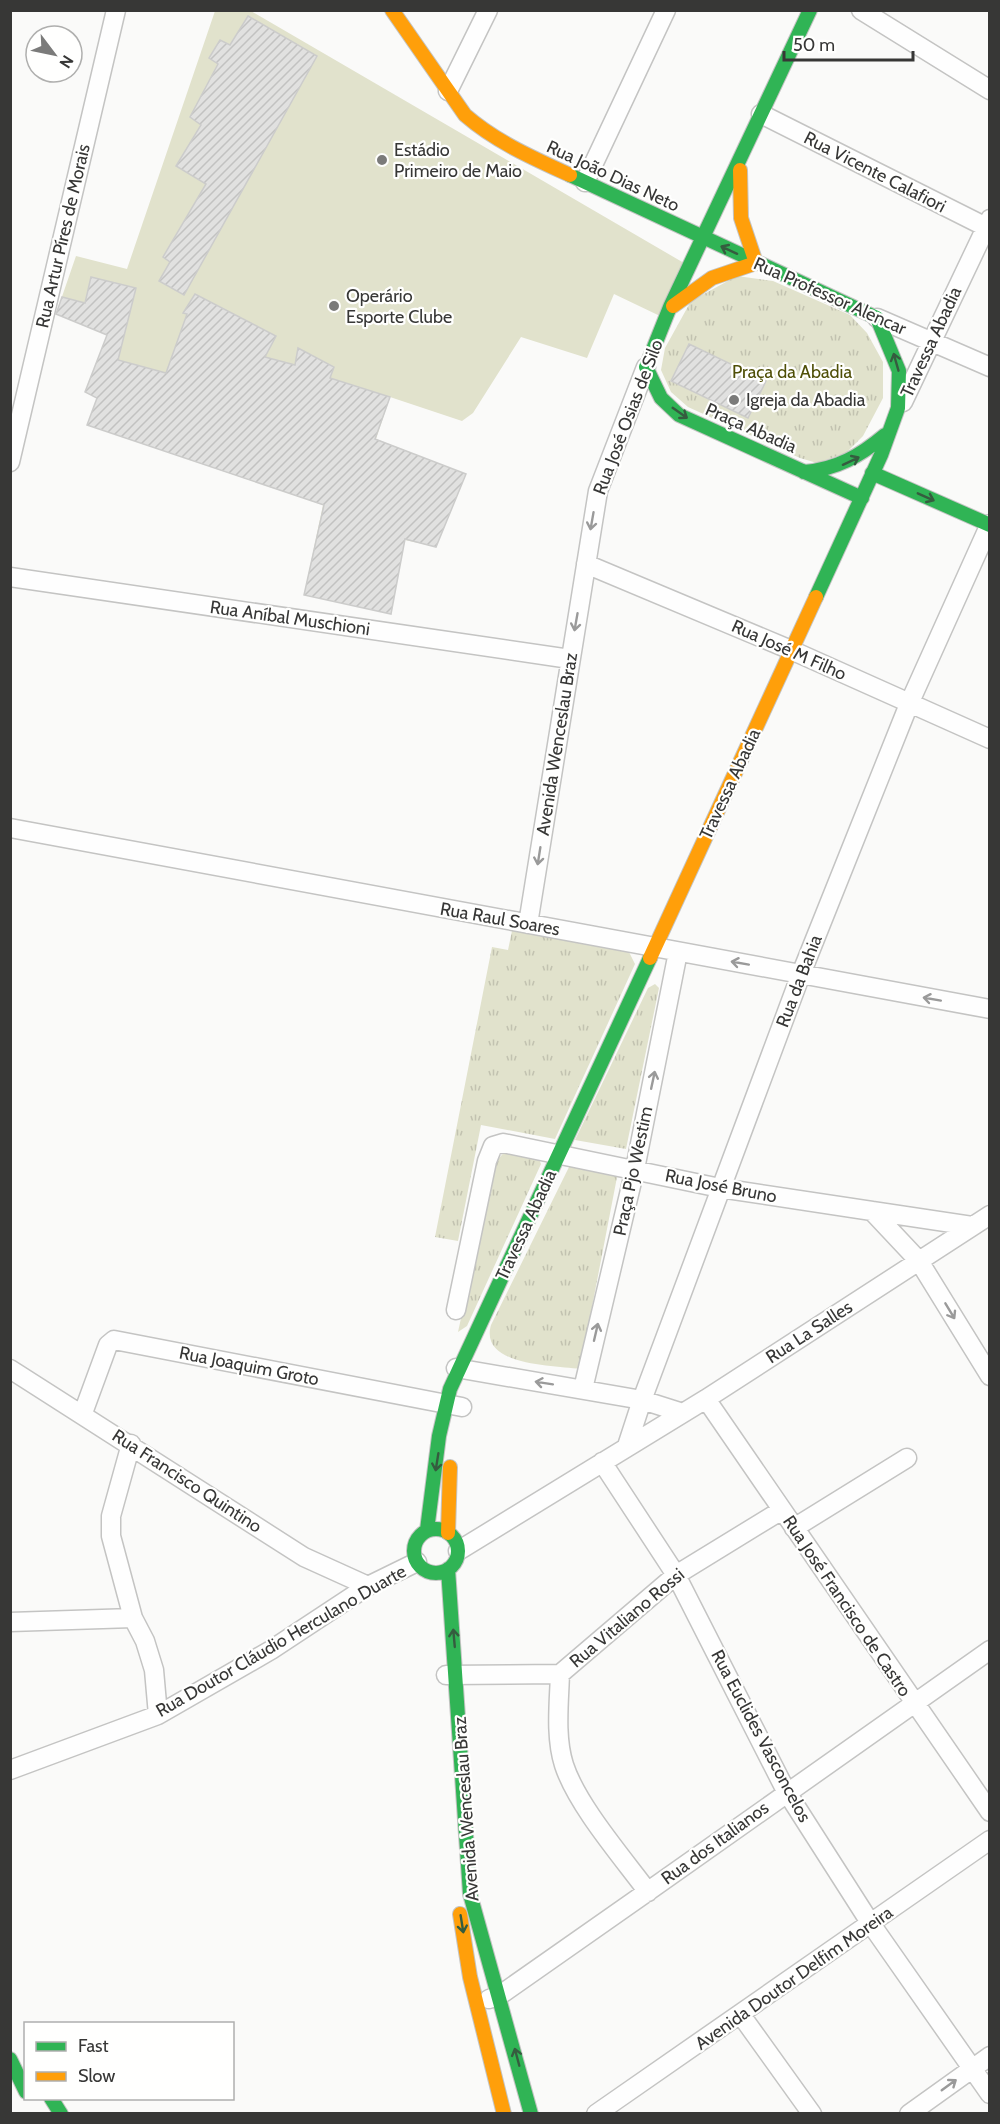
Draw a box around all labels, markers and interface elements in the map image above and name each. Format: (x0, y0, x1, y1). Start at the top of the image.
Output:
north arrow (24, 24, 84, 84)
scale bar (784, 24, 913, 62)
text: 50 m (793, 34, 835, 56)
text: N (55, 52, 77, 72)
street label: Rua Vicente Calafiori (800, 127, 950, 217)
street label: Rua João Dias Neto (543, 136, 683, 216)
place label: Estádio Primeiro de Maio (394, 139, 522, 182)
street label: Rua Artur Píres de Morais (31, 142, 95, 330)
marker: Estádio Primeiro de Maio (375, 153, 389, 167)
one-way arrow (720, 243, 738, 255)
street label: Rua Professor Alencar (750, 252, 910, 340)
street label: Travessa Abadia (896, 283, 966, 401)
place label: Operário Esporte Clube (346, 285, 452, 328)
marker: Operário Esporte Clube (327, 299, 341, 313)
street label: Rua José Osias de Silo (588, 336, 668, 498)
one-way arrow (890, 353, 901, 372)
park label: Praça da Abadia (732, 361, 852, 383)
place label: Igreja da Abadia (746, 389, 866, 411)
marker: Igreja da Abadia (727, 393, 741, 407)
street label: Praça Abadia (702, 398, 800, 458)
one-way arrow (671, 407, 687, 419)
one-way arrow (841, 454, 859, 466)
one-way arrow (916, 491, 934, 503)
one-way arrow (586, 511, 597, 530)
street label: Rua Aníbal Muschioni (209, 596, 371, 640)
one-way arrow (571, 612, 582, 632)
street label: Rua José M Filho (728, 615, 850, 685)
street label: Avenida Wenceslau Braz (532, 650, 582, 837)
street label: Travessa Abadia (695, 725, 765, 843)
one-way arrow (533, 846, 544, 866)
street label: Rua Raul Soares (438, 898, 562, 940)
street label: Rua da Bahia (771, 931, 827, 1030)
one-way arrow (731, 957, 751, 968)
one-way arrow (923, 993, 942, 1004)
one-way arrow (648, 1071, 659, 1090)
street label: Praça Pjo Westim (609, 1104, 657, 1238)
street label: Rua José Bruno (663, 1164, 779, 1208)
street label: Travessa Abadia (491, 1166, 561, 1284)
street label: Rua La Salles (762, 1296, 856, 1368)
one-way arrow (944, 1302, 956, 1319)
one-way arrow (591, 1323, 603, 1342)
street label: Rua Joaquim Groto (177, 1342, 321, 1390)
one-way arrow (535, 1377, 555, 1388)
street label: Rua Francisco Quintino (108, 1424, 266, 1538)
one-way arrow (432, 1452, 443, 1471)
street label: Rua José Francisco de Castro (778, 1511, 916, 1701)
street label: Rua Doutor Cláudio Herculano Duarte (152, 1560, 410, 1722)
street label: Rua Vitaliano Rossi (565, 1564, 689, 1672)
one-way arrow (448, 1629, 459, 1649)
street label: Rua Euclides Vasconcelos (706, 1646, 816, 1826)
street label: Avenida Wenceslau Braz (449, 1715, 483, 1902)
street label: Rua dos Italianos (657, 1797, 773, 1889)
street label: Avenida Doutor Delfim Moreira (691, 1901, 897, 2055)
one-way arrow (457, 1914, 468, 1934)
legend (24, 2022, 234, 2100)
text: Fast (78, 2035, 109, 2057)
one-way arrow (510, 2048, 522, 2067)
text: Slow (78, 2065, 115, 2087)
one-way arrow (941, 2078, 957, 2091)

